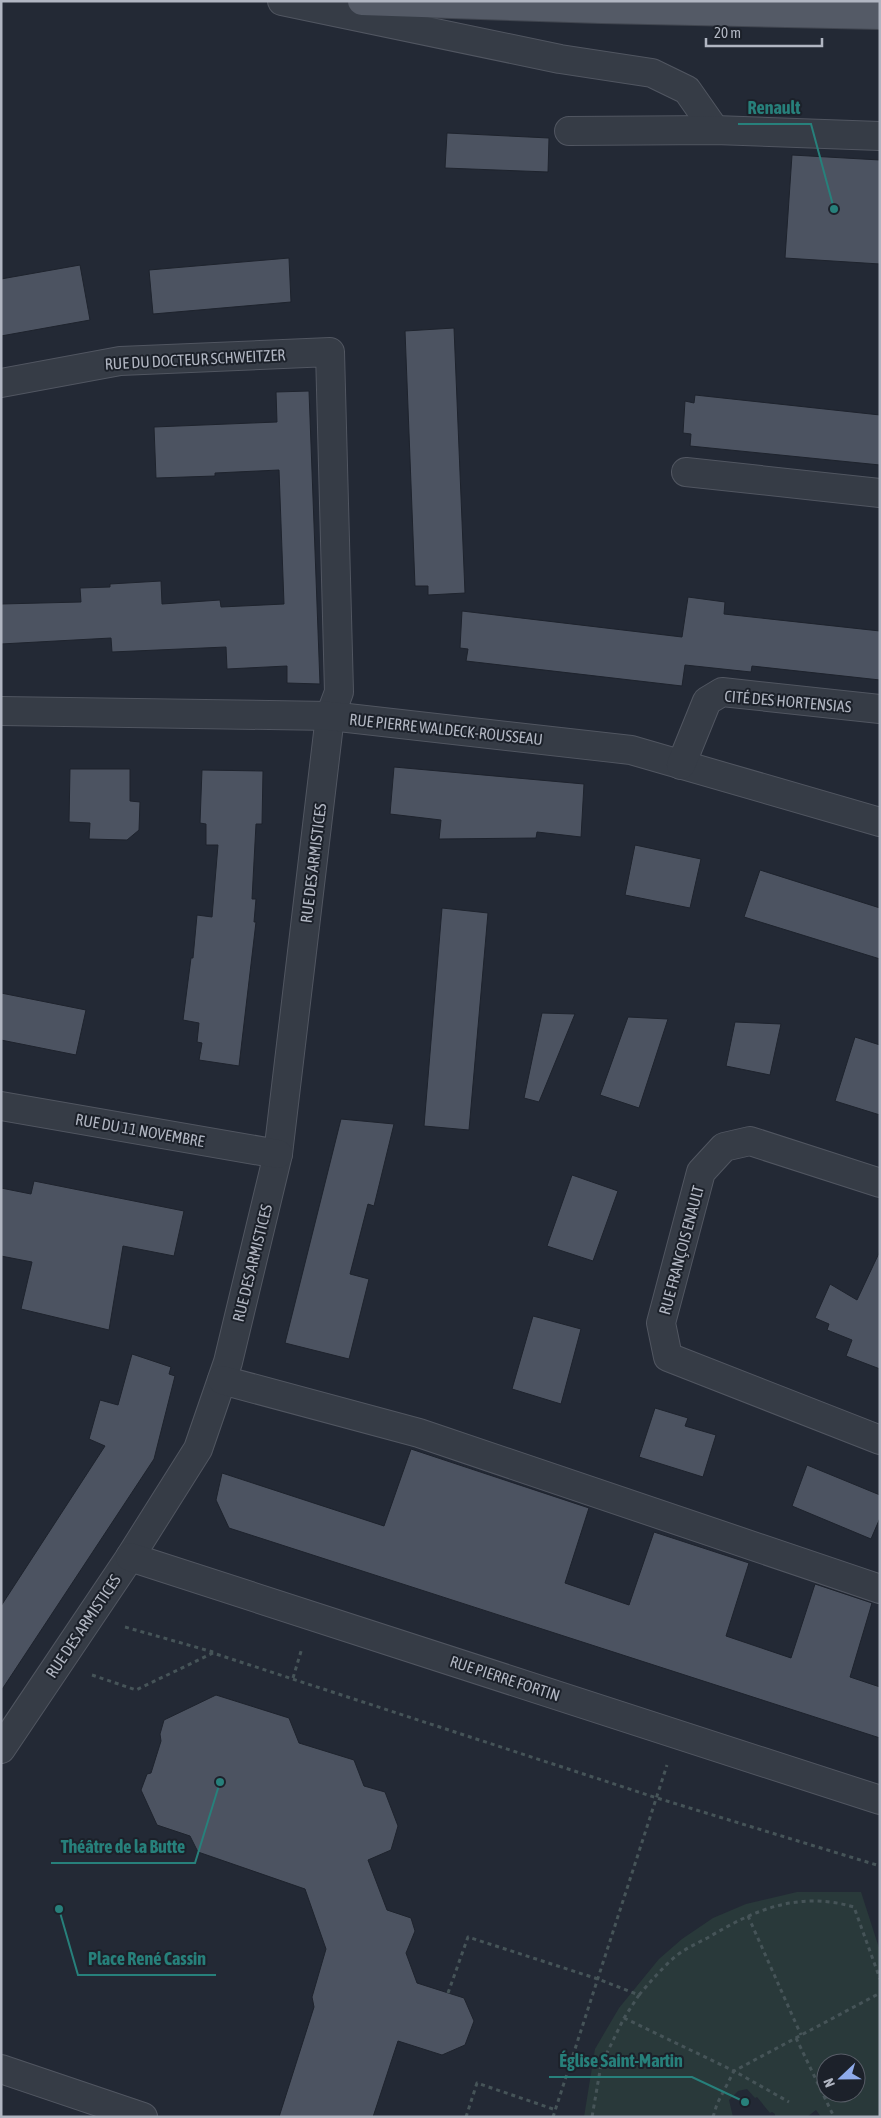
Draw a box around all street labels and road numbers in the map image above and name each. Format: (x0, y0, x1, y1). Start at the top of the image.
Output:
street label: RUE DU DOCTEUR SCHWEITZER (104, 345, 286, 373)
street label: CITÉ DES HORTENSIAS (724, 686, 852, 716)
street label: RUE PIERRE WALDECK-ROUSSEAU (348, 710, 544, 748)
street label: RUE DES ARMISTICES (297, 802, 329, 924)
street label: RUE DU 11 NOVEMBRE (74, 1110, 206, 1150)
street label: RUE FRANÇOIS ENAULT (655, 1184, 708, 1317)
street label: RUE DES ARMISTICES (229, 1202, 275, 1324)
street label: RUE DES ARMISTICES (42, 1571, 124, 1681)
street label: RUE PIERRE FORTIN (448, 1652, 562, 1704)

